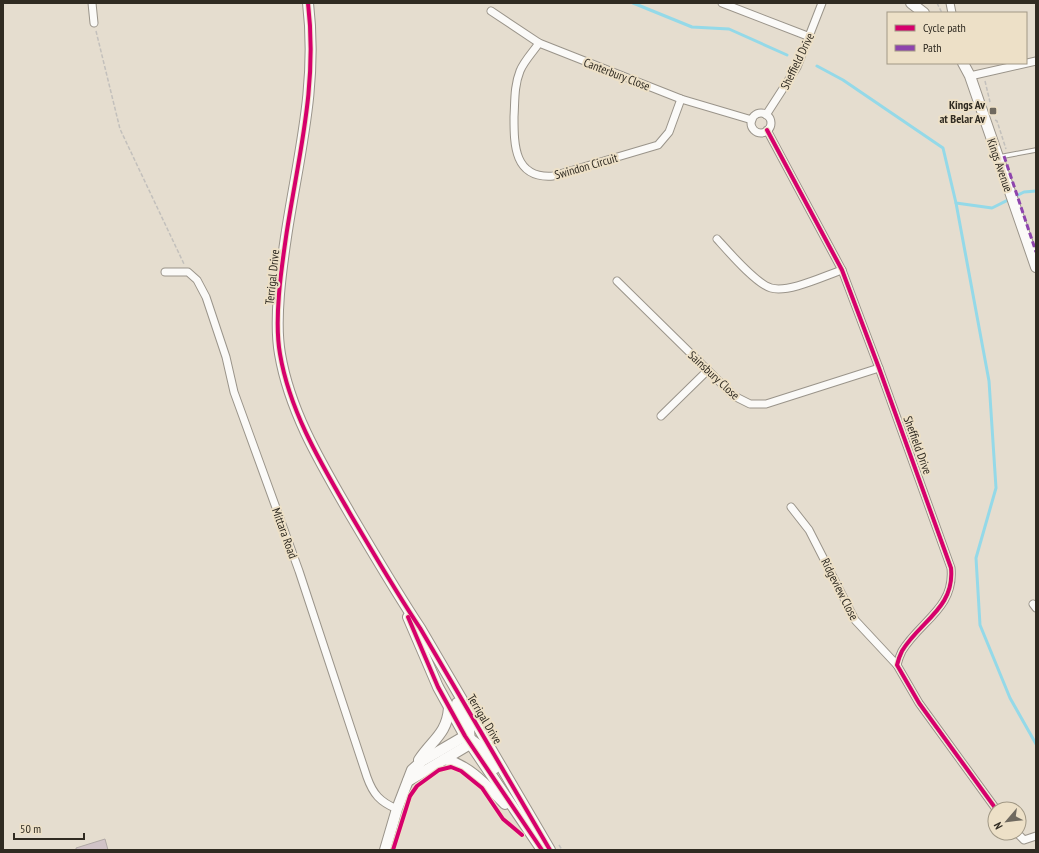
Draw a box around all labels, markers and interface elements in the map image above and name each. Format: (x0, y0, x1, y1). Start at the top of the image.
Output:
legend (887, 12, 1027, 64)
text: Cycle path (923, 20, 966, 35)
street label: Sheffield Drive (777, 30, 817, 92)
text: Path (923, 40, 941, 55)
street label: Canterbury Close (582, 54, 652, 94)
place label: Kings Av at Belar Av (939, 97, 985, 126)
marker: Kings Av at Belar Av (988, 106, 998, 116)
street label: Kings Avenue (984, 136, 1016, 194)
street label: Swindon Circuit (553, 150, 620, 182)
street label: Terrigal Drive (262, 249, 282, 305)
street label: Sainsbury Close (685, 347, 743, 403)
street label: Sheffield Drive (901, 414, 935, 476)
street label: Mittara Road (269, 506, 301, 560)
street label: Ridgeview Close (818, 556, 862, 623)
street label: Terrigal Drive (464, 691, 506, 747)
north arrow (987, 801, 1027, 841)
scale bar (14, 815, 84, 841)
text: N (991, 820, 1006, 832)
text: 50 m (20, 821, 41, 836)

